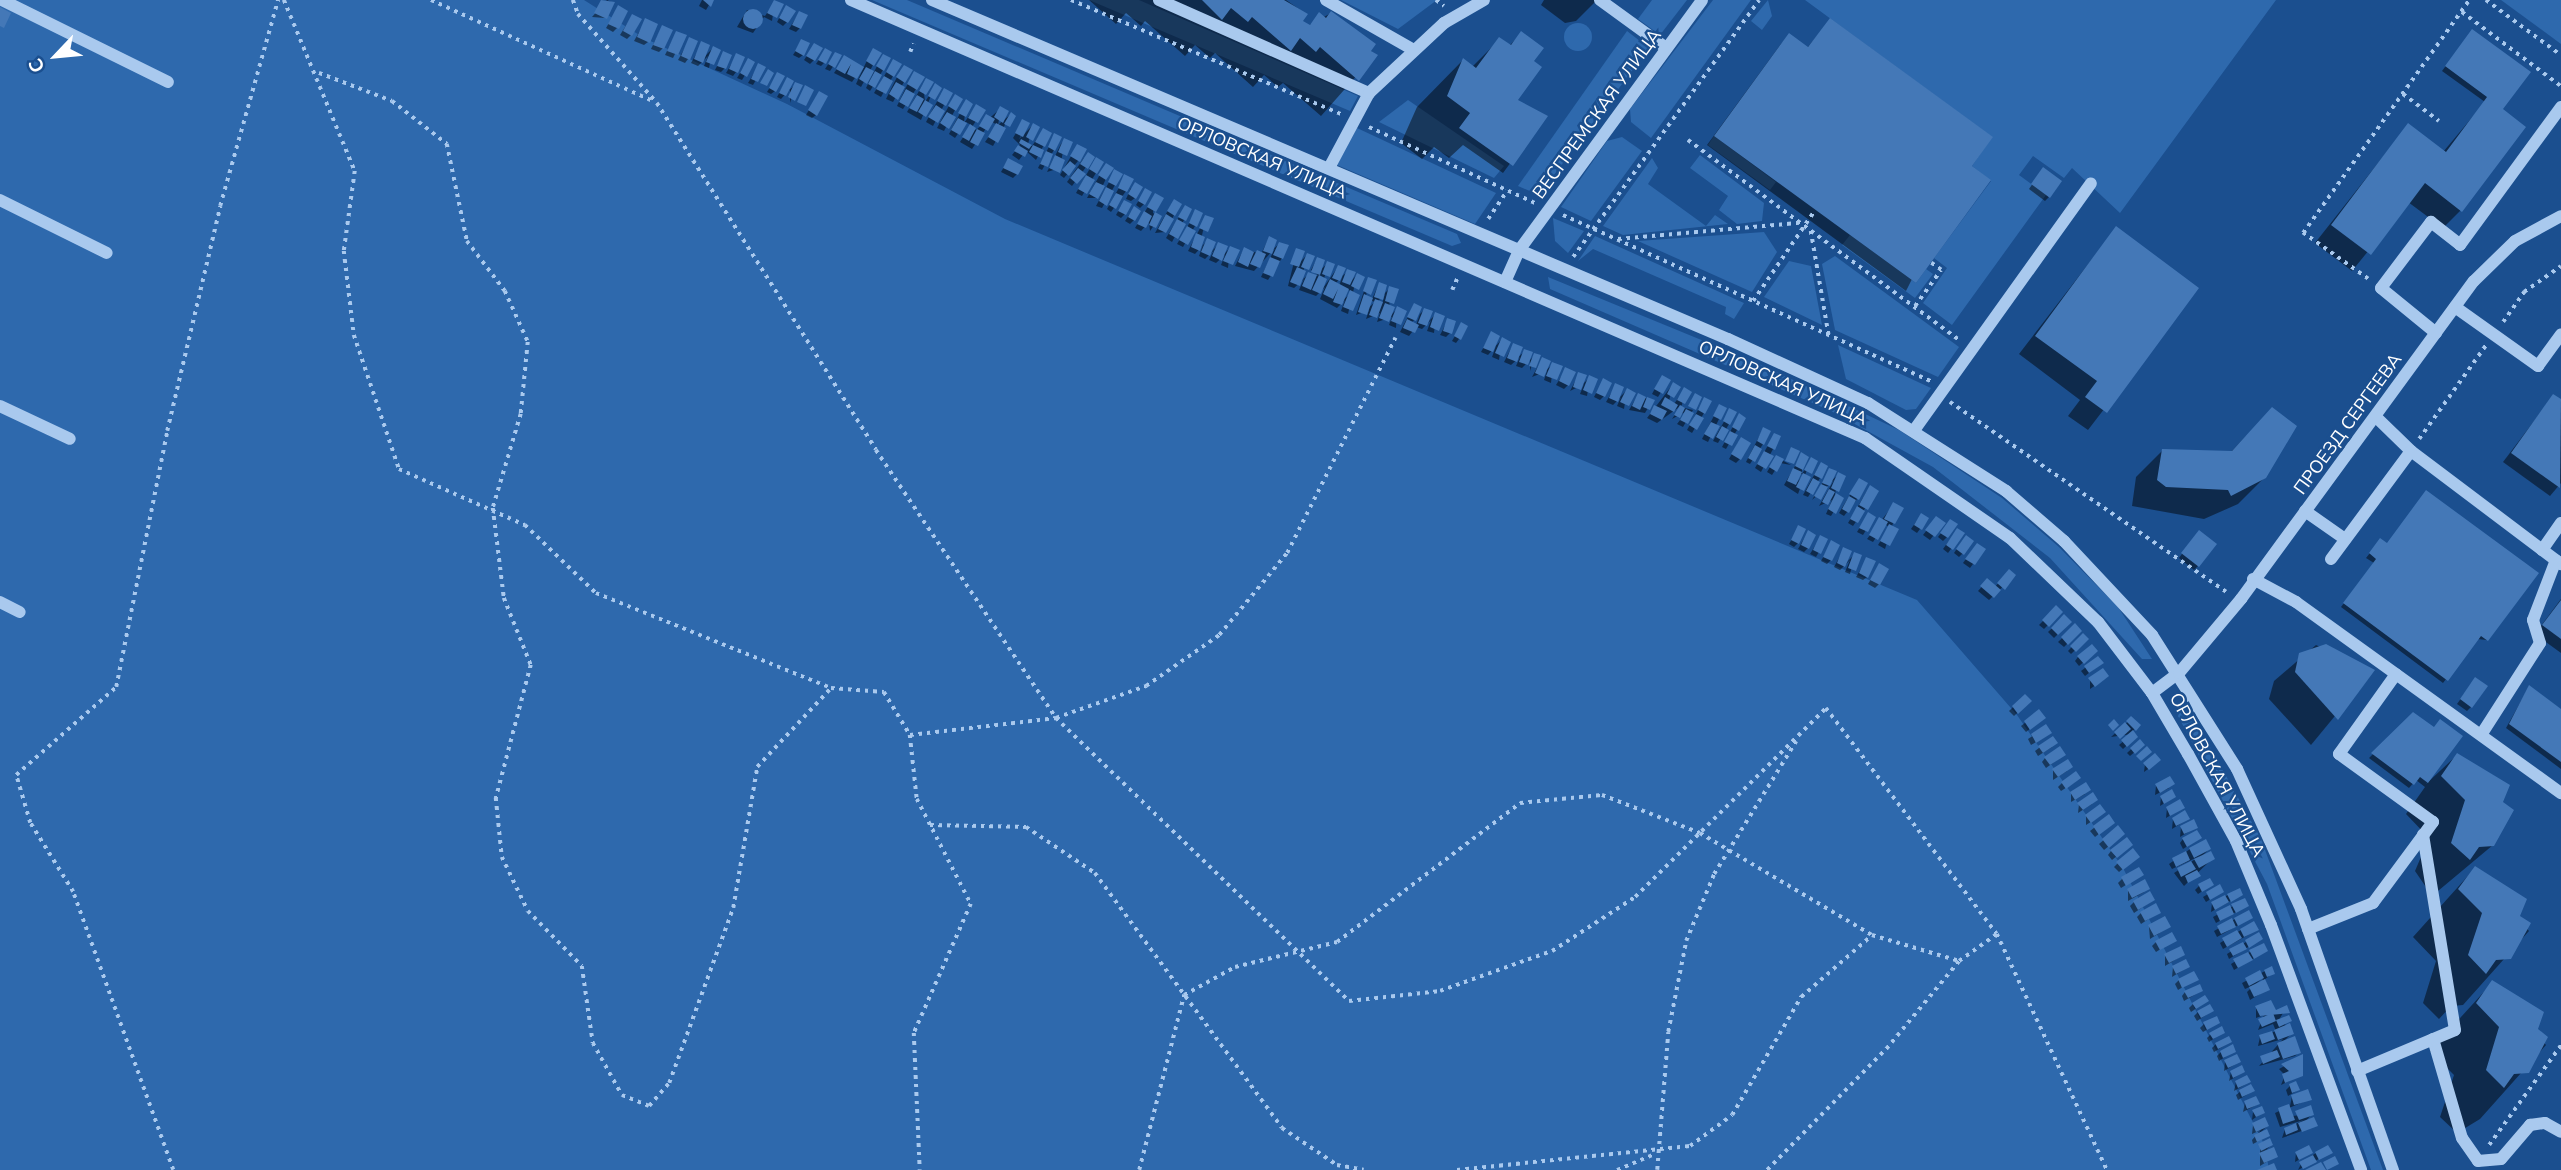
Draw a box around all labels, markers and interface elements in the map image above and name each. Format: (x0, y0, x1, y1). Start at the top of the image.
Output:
north arrow (21, 21, 91, 91)
street label: ВЕСПРЕМСКАЯ УЛИЦА (1528, 25, 1666, 203)
text: С (23, 54, 52, 77)
street label: ОРЛОВСКАЯ УЛИЦА (1174, 112, 1350, 204)
street label: ОРЛОВСКАЯ УЛИЦА (1695, 336, 1871, 430)
street label: ПРОЕЗД СЕРГЕЕВА (2290, 349, 2406, 499)
street label: ОРЛОВСКАЯ УЛИЦА (2165, 689, 2269, 861)

